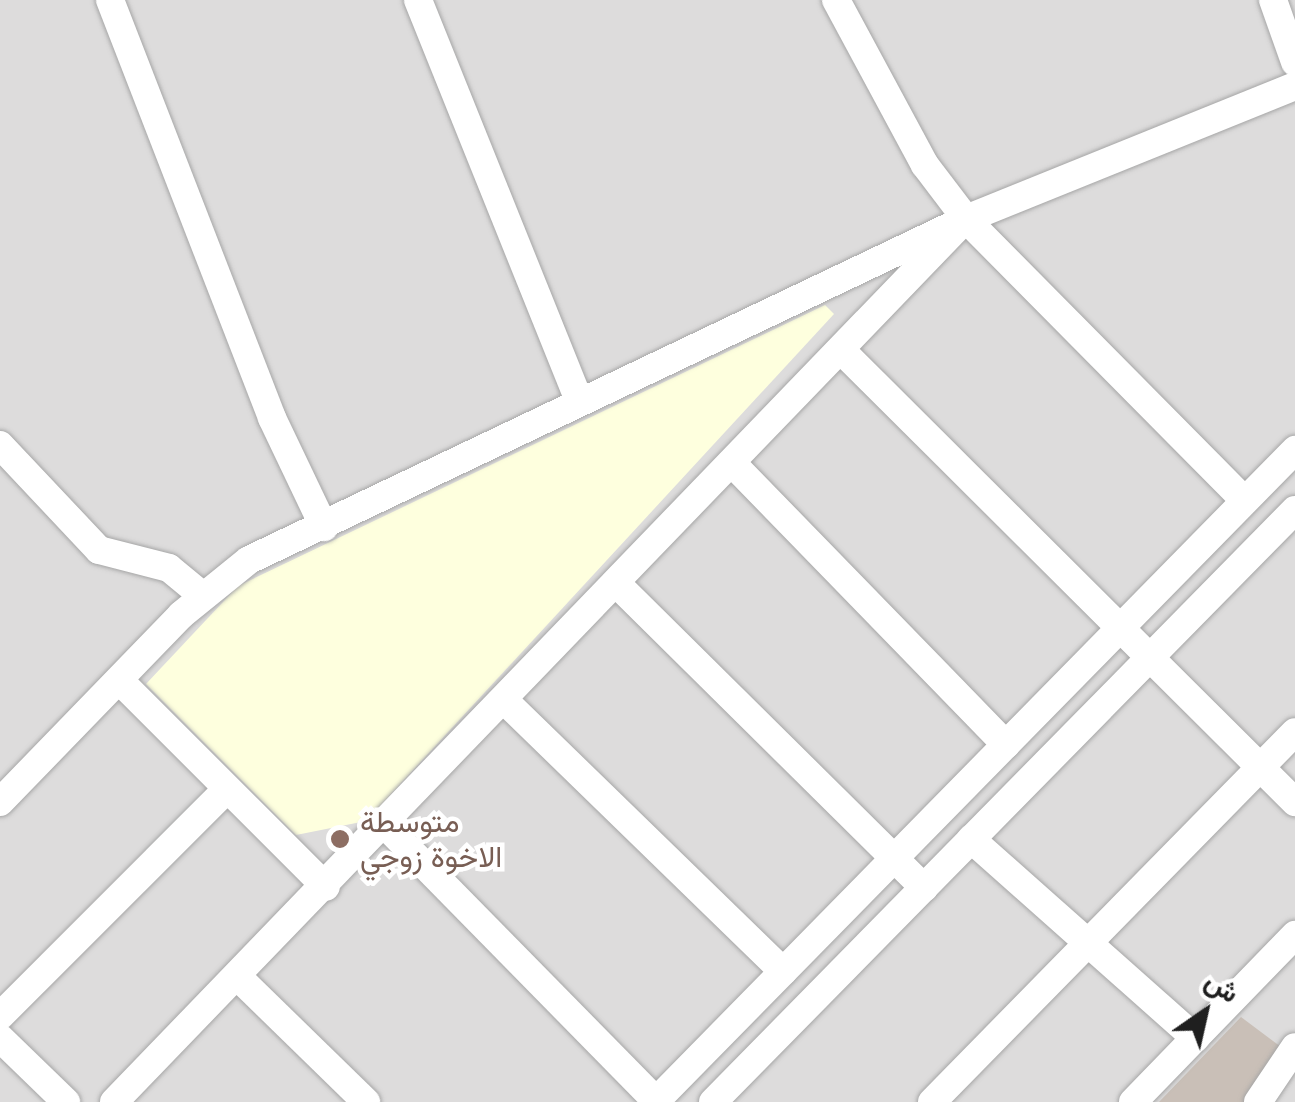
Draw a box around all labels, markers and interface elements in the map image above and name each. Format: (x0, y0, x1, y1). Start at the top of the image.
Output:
place label: متوسطة الاخوة زوجي (360, 804, 502, 874)
marker: متوسطة الاخوة زوجي (329, 828, 351, 850)
text: ش (1197, 961, 1247, 1012)
north arrow (1155, 962, 1255, 1062)

